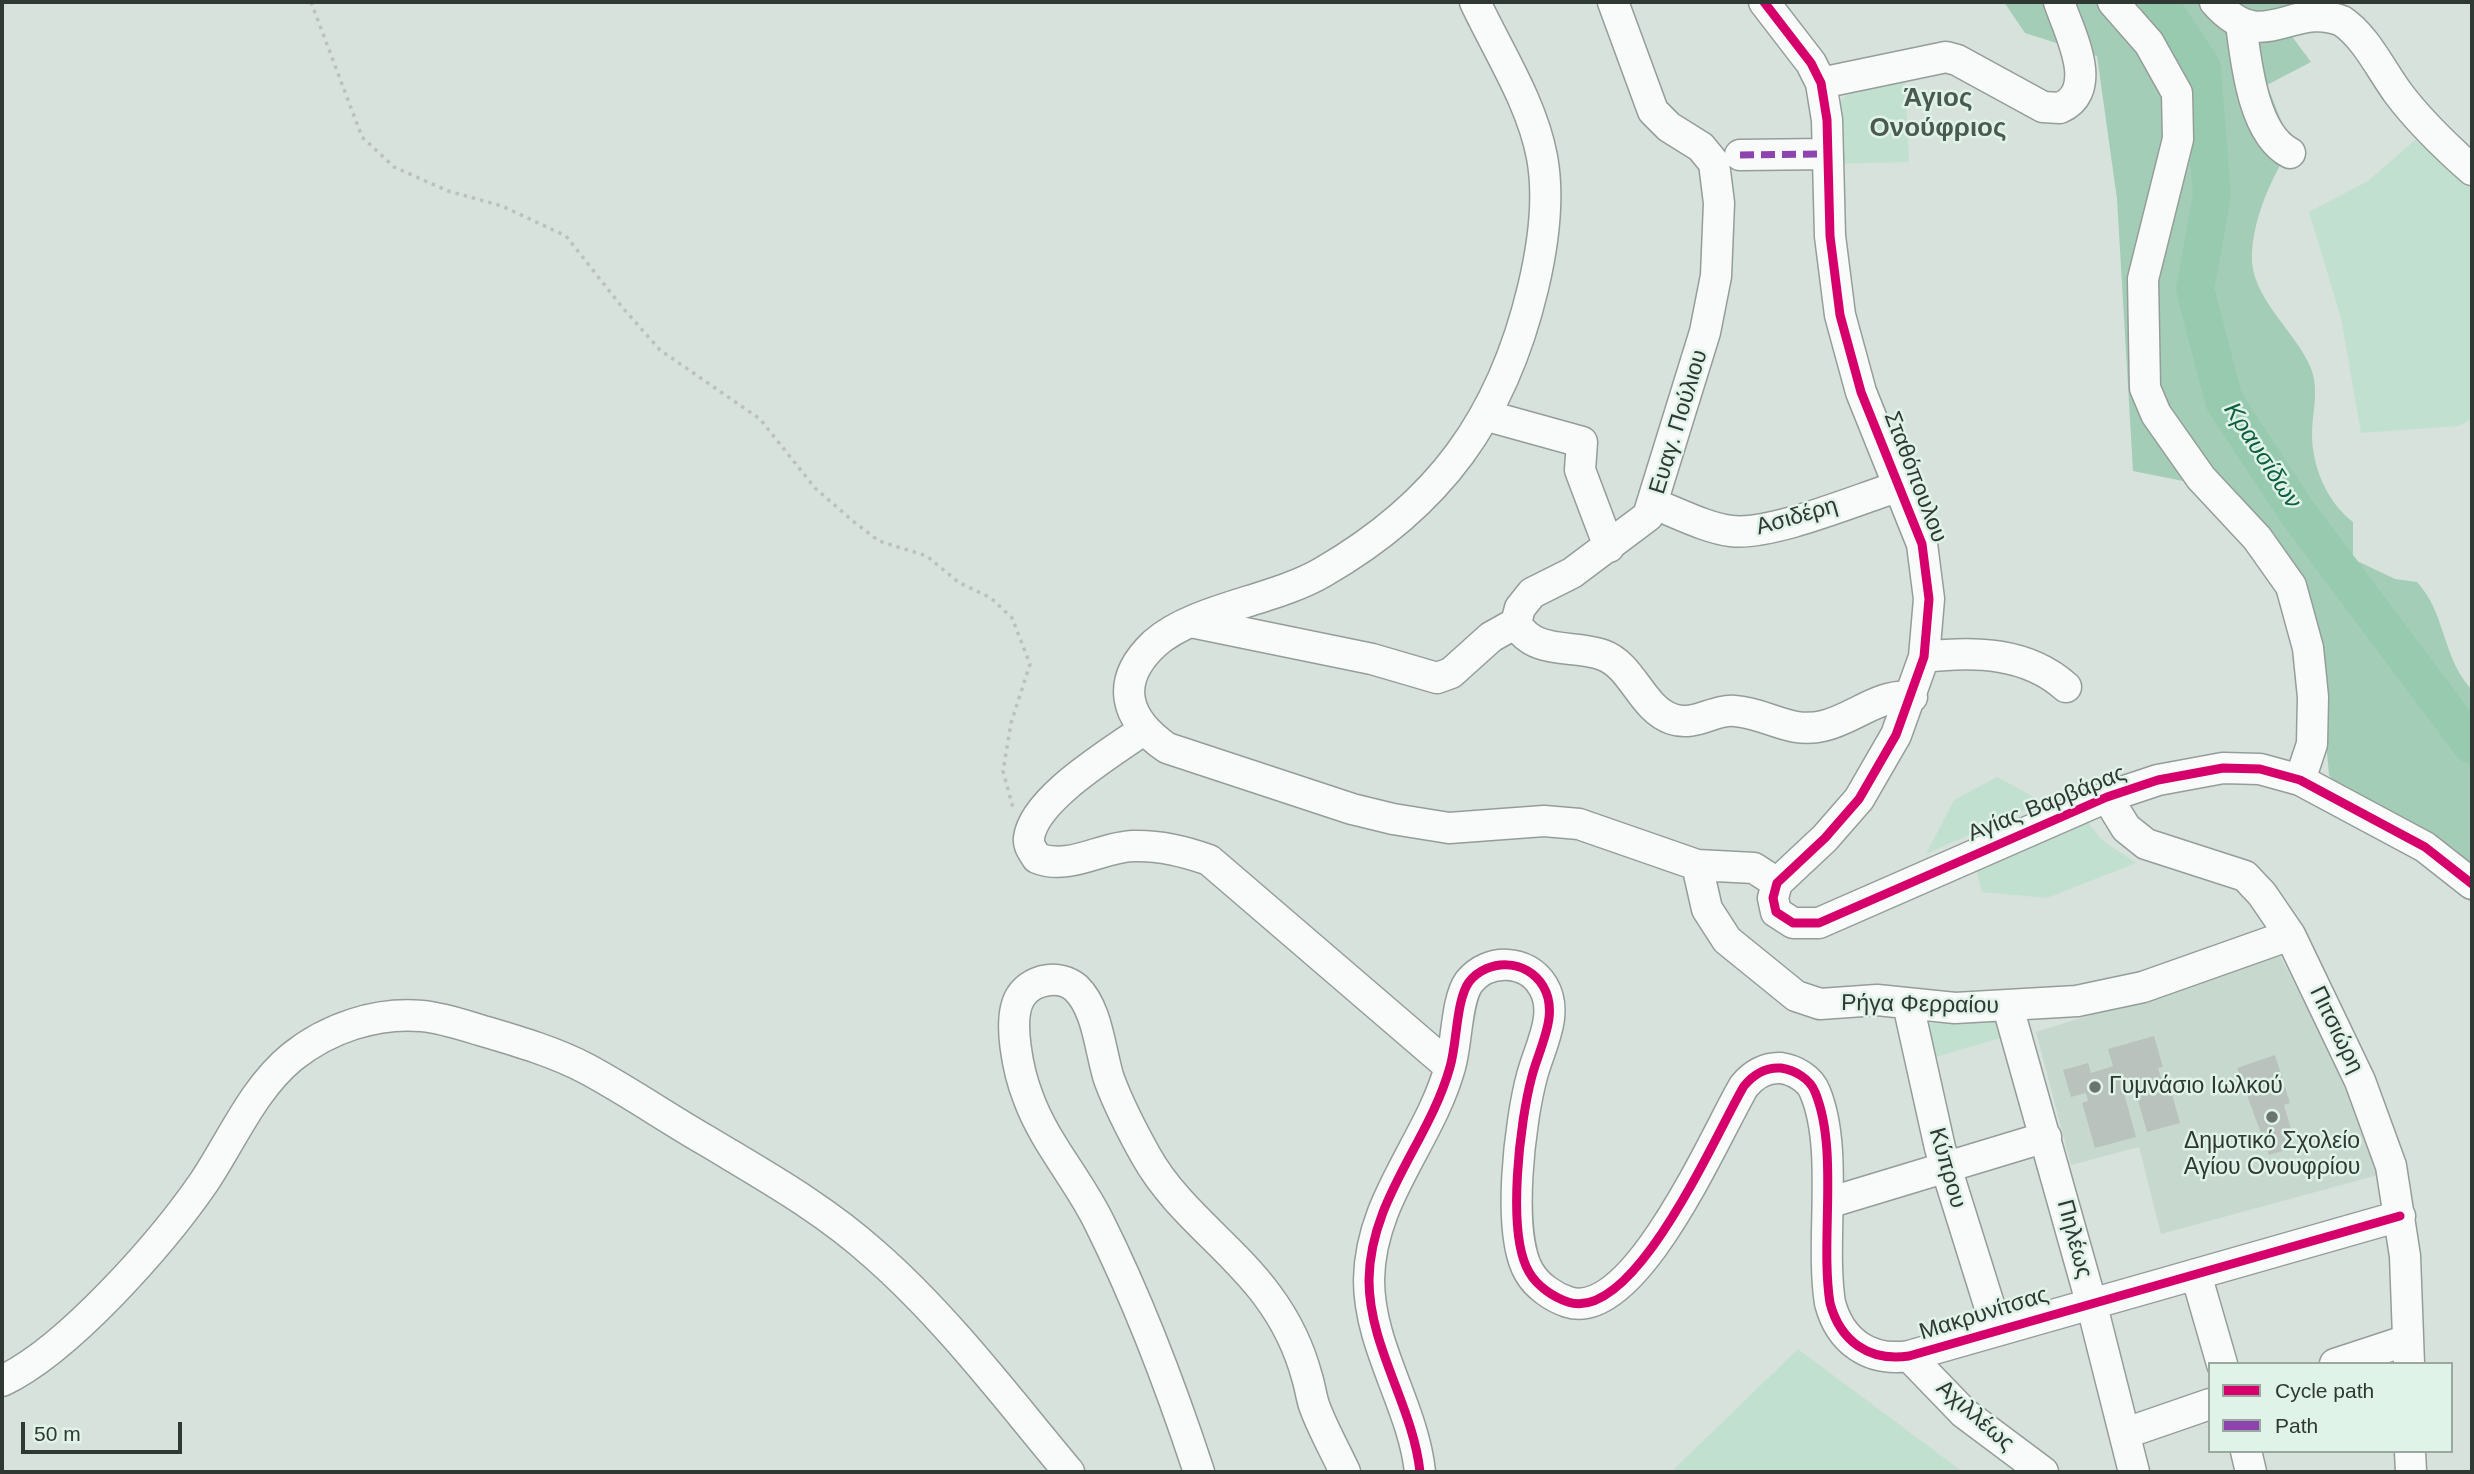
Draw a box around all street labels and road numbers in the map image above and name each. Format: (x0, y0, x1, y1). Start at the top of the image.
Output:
street label: Ευαγ. Πούλιου (1644, 347, 1714, 497)
street label: Σταθόπουλου (1877, 408, 1953, 546)
street label: Ασιδέρη (1753, 492, 1841, 542)
street label: Αγίας Βαρβάρας (1964, 760, 2130, 848)
street label: Πιτσιώρη (2303, 982, 2369, 1078)
street label: Ρήγα Φερραίου (1841, 990, 1999, 1020)
street label: Κύπρου (1922, 1125, 1972, 1211)
street label: Πηλέως (2050, 1197, 2098, 1281)
street label: Μακρυνίτσας (1916, 1281, 2052, 1347)
street label: Αχιλλέως (1930, 1375, 2020, 1457)

